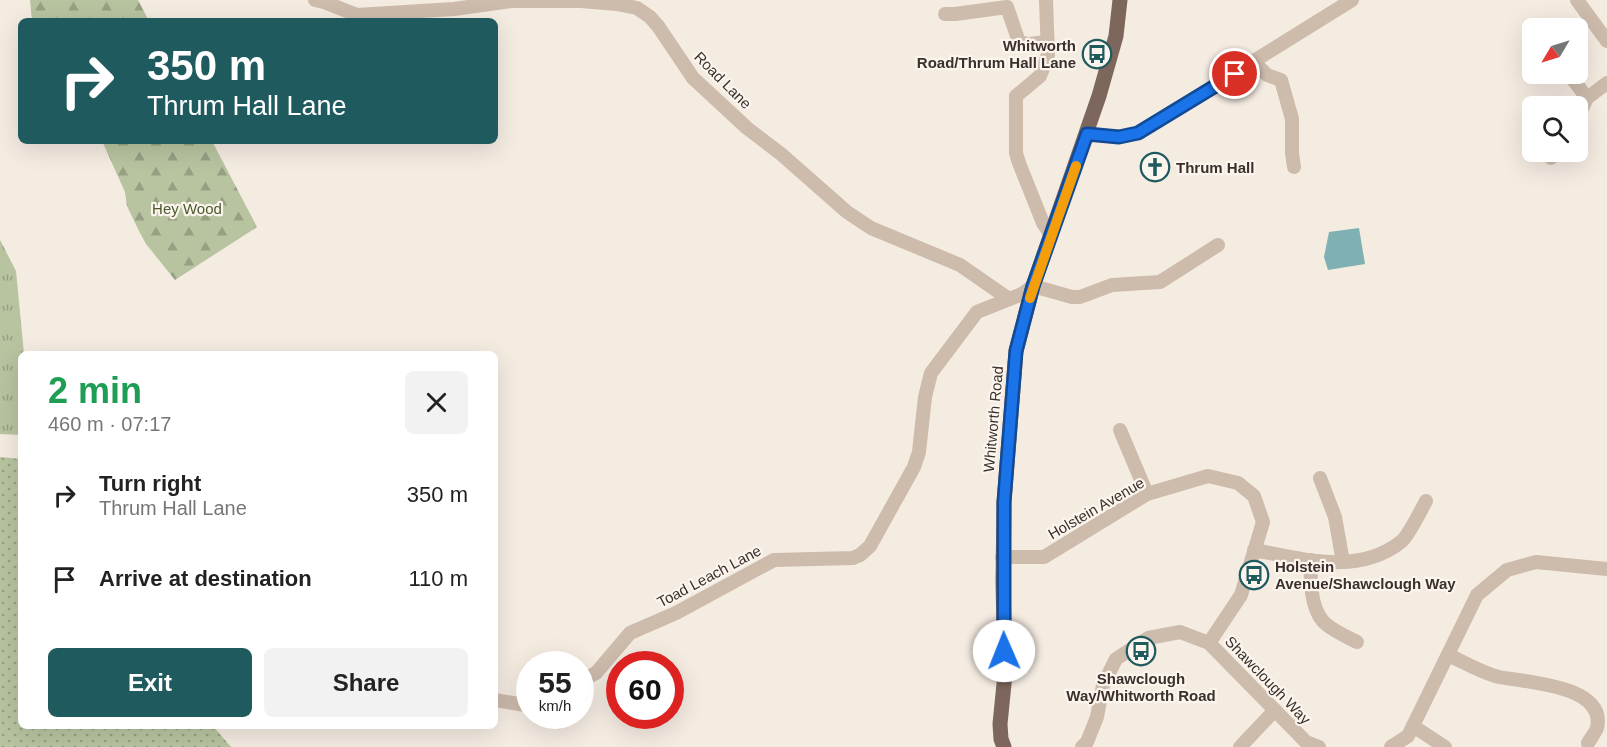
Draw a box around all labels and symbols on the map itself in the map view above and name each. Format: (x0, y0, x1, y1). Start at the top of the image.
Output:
north arrow (1522, 18, 1588, 84)
place label: Whitworth Road/Thrum Hall Lane (917, 37, 1076, 71)
bus stop icon: Whitworth Road/Thrum Hall Lane (1081, 38, 1113, 70)
street label: Road Lane (691, 48, 755, 112)
pin (1209, 48, 1260, 99)
church icon: Thrum Hall (1139, 151, 1171, 183)
place label: Thrum Hall (1176, 159, 1254, 176)
park label: Hey Wood (152, 200, 222, 217)
street label: Whitworth Road (980, 365, 1006, 473)
street label: Holstein Avenue (1045, 474, 1147, 542)
street label: Toad Leach Lane (654, 541, 764, 611)
place label: Holstein Avenue/Shawclough Way (1275, 558, 1456, 592)
bus stop icon: Holstein Avenue/Shawclough Way (1238, 559, 1270, 591)
position arrow (972, 619, 1036, 683)
street label: Shawclough Way (1222, 633, 1315, 728)
bus stop icon: Shawclough Way/Whitworth Road (1125, 635, 1157, 667)
speed limit sign: 60 (606, 651, 684, 729)
place label: Shawclough Way/Whitworth Road (1066, 670, 1216, 704)

